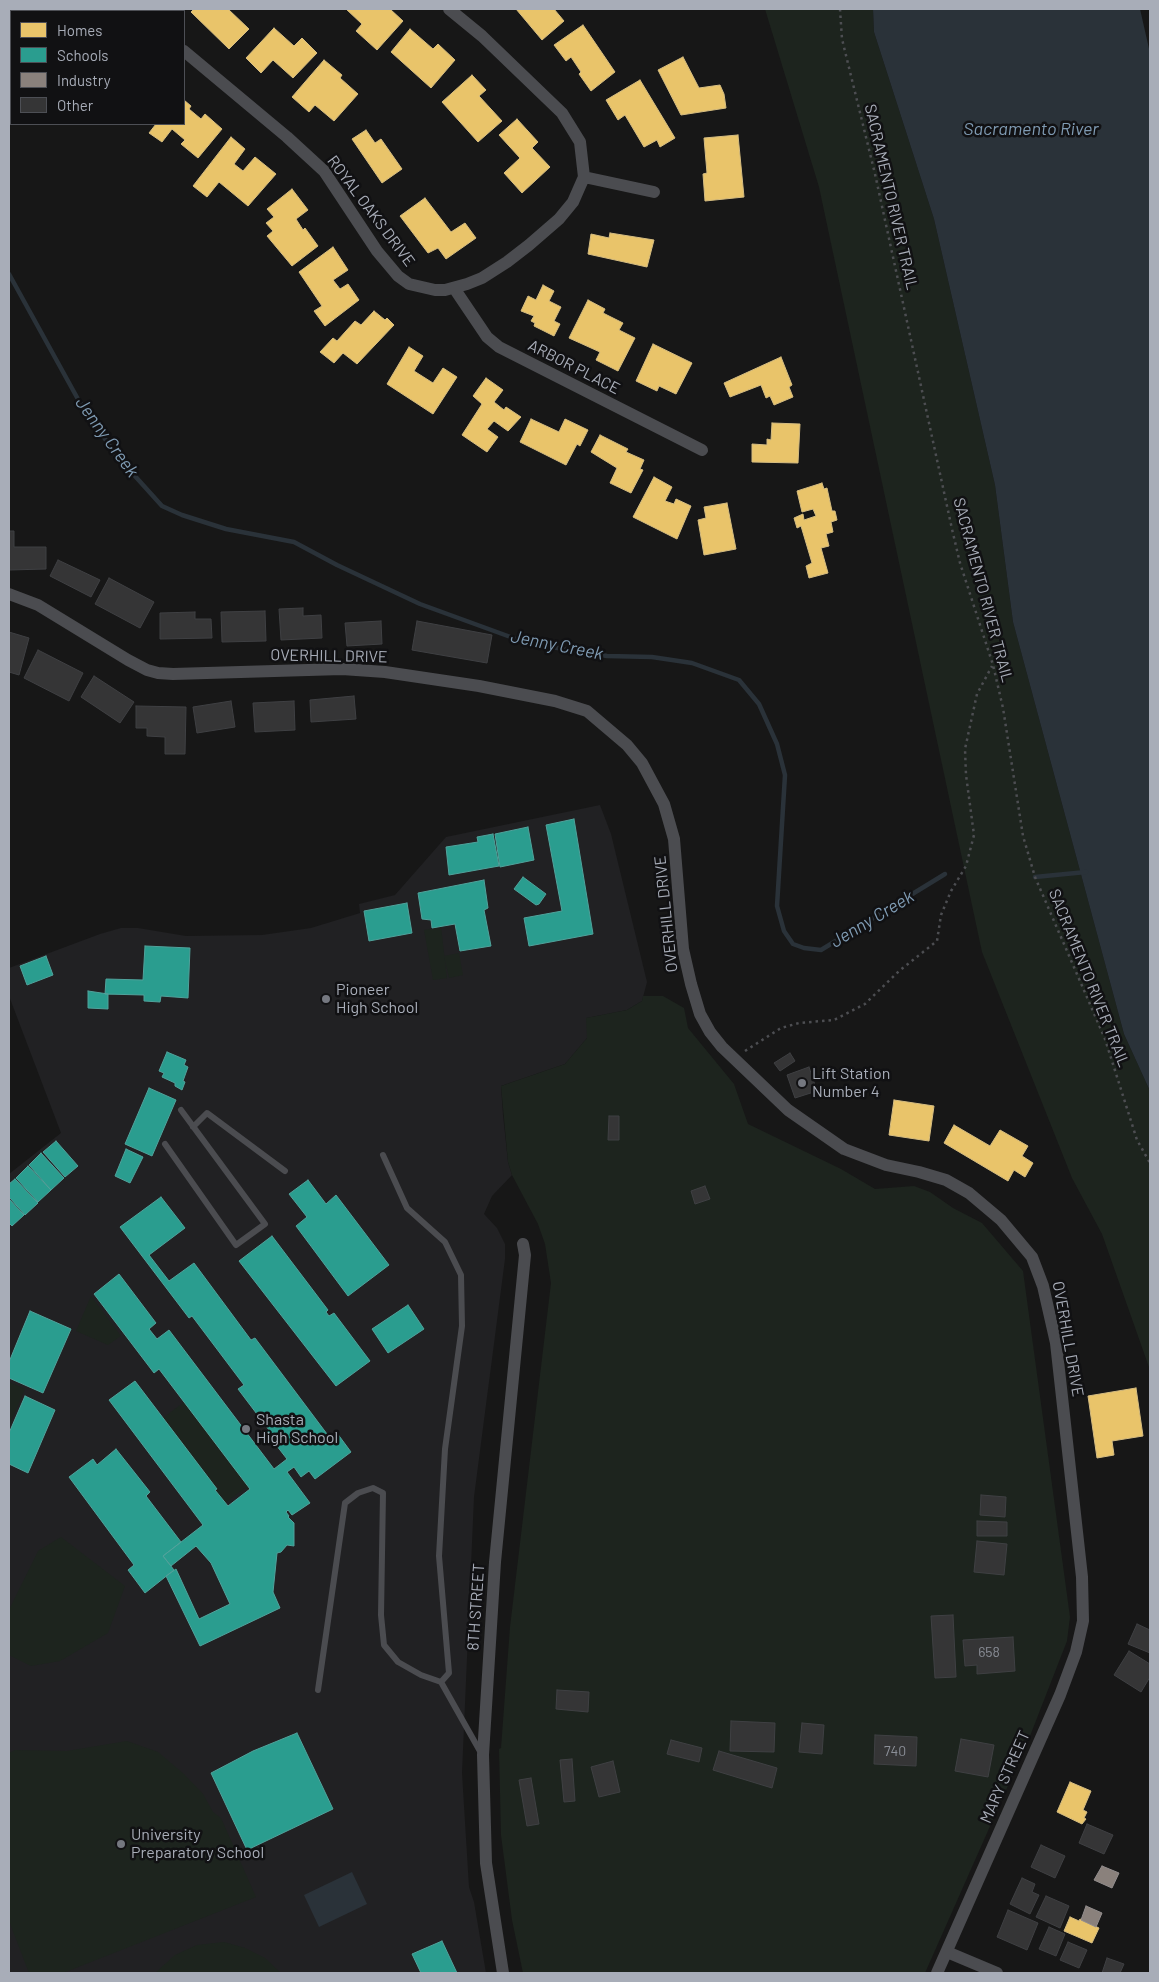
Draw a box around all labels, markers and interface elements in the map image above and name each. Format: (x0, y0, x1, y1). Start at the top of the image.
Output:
legend (10, 10, 185, 125)
text: Homes (57, 21, 102, 39)
text: Schools (57, 46, 109, 64)
text: Industry (57, 71, 111, 89)
text: Other (57, 96, 93, 114)
street label: SACRAMENTO RIVER TRAIL (860, 102, 922, 292)
water label: Sacramento River (963, 118, 1099, 140)
street label: ROYAL OAKS DRIVE (323, 152, 419, 270)
street label: ARBOR PLACE (525, 336, 623, 398)
water label: Jenny Creek (71, 393, 143, 481)
street label: SACRAMENTO RIVER TRAIL (949, 496, 1017, 684)
water label: Jenny Creek (509, 625, 605, 665)
street label: OVERHILL DRIVE (270, 645, 388, 667)
street label: OVERHILL DRIVE (650, 855, 682, 973)
water label: Jenny Creek (826, 886, 918, 952)
street label: SACRAMENTO RIVER TRAIL (1044, 886, 1134, 1070)
place label: Pioneer High School (336, 980, 418, 1018)
marker: Pioneer High School (320, 993, 332, 1005)
place label: Lift Station Number 4 (812, 1064, 890, 1102)
marker: Lift Station Number 4 (796, 1077, 808, 1089)
street label: OVERHILL DRIVE (1048, 1280, 1088, 1398)
place label: Shasta High School (256, 1410, 338, 1448)
marker: Shasta High School (240, 1423, 252, 1435)
street label: 8TH STREET (463, 1563, 489, 1651)
house number: 658 (978, 1644, 1000, 1660)
street label: MARY STREET (976, 1728, 1034, 1826)
house number: 740 (884, 1743, 906, 1759)
place label: University Preparatory School (131, 1825, 264, 1863)
marker: University Preparatory School (115, 1838, 127, 1850)

